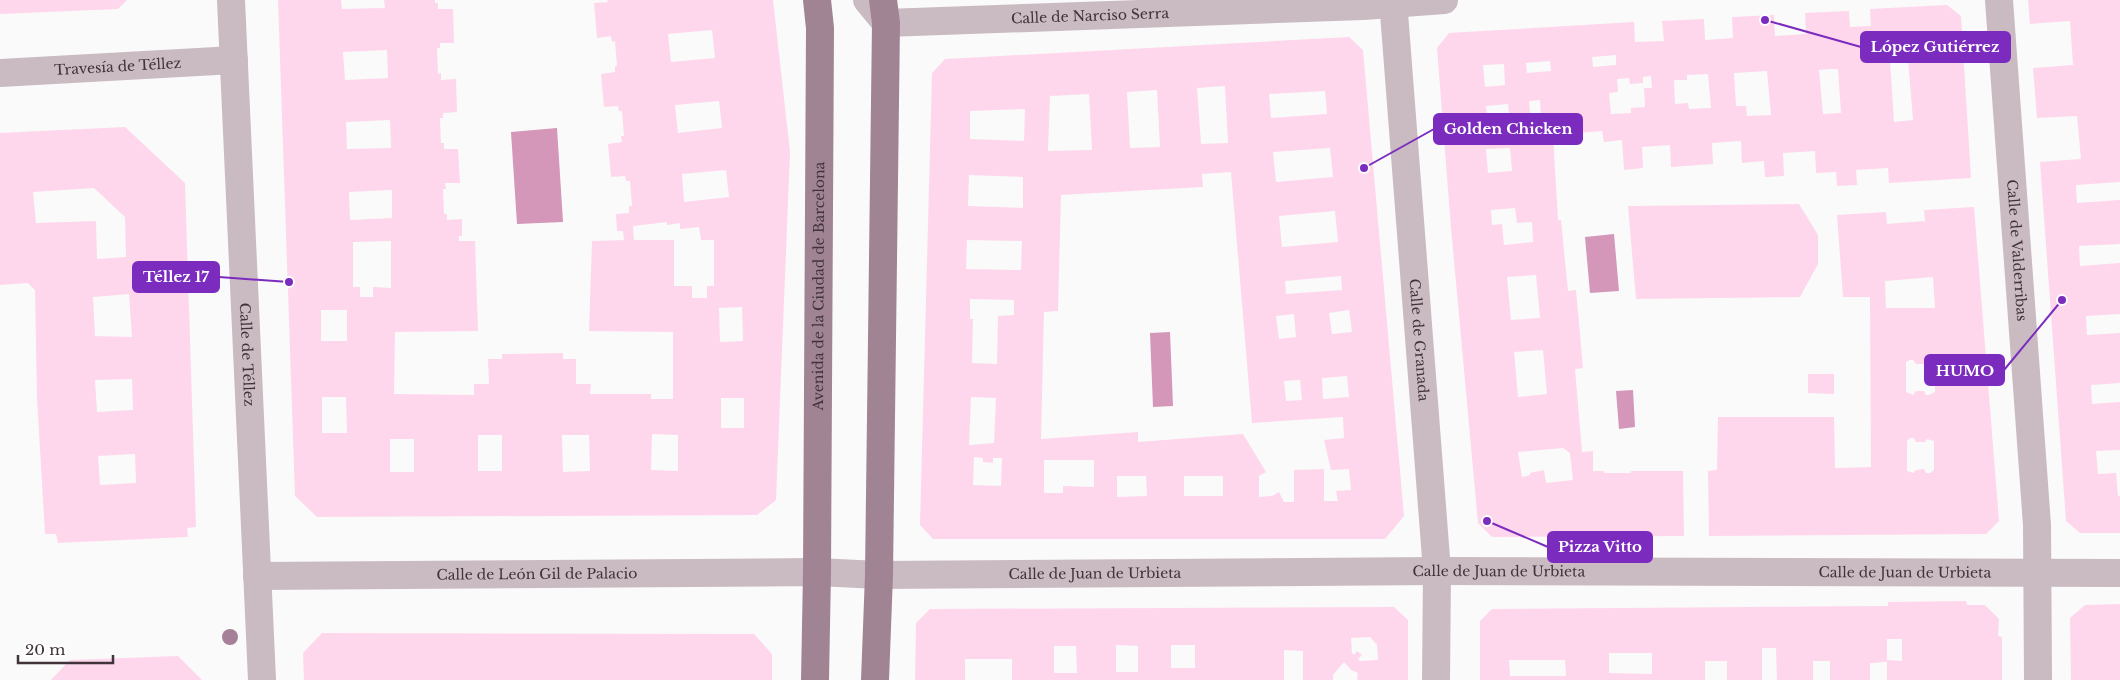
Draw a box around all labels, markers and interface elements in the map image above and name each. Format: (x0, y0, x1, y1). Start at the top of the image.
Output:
street label: Calle de Narciso Serra (1011, 4, 1170, 28)
callout: López Gutiérrez (1861, 32, 2010, 62)
text: López Gutiérrez (1871, 37, 1999, 56)
street label: Travesía de Téllez (54, 54, 182, 79)
callout: Golden Chicken (1434, 114, 1582, 144)
text: Golden Chicken (1444, 119, 1572, 138)
street label: Avenida de la Ciudad de Barcelona (809, 161, 828, 412)
street label: Calle de Valderribas (2003, 179, 2031, 322)
callout: Téllez 17 (133, 262, 219, 292)
text: Téllez 17 (143, 267, 209, 286)
street label: Calle de Granada (1406, 278, 1433, 402)
street label: Calle de Téllez (236, 302, 259, 407)
callout: HUMO (1925, 355, 2004, 385)
text: HUMO (1936, 361, 1994, 380)
callout: Pizza Vitto (1548, 532, 1652, 562)
text: Pizza Vitto (1558, 537, 1642, 556)
street label: Calle de Juan de Urbieta (1413, 562, 1585, 580)
street label: Calle de Juan de Urbieta (1819, 563, 1991, 582)
street label: Calle de León Gil de Palacio (437, 564, 637, 584)
street label: Calle de Juan de Urbieta (1009, 564, 1182, 583)
scale bar (18, 632, 112, 664)
text: 20 m (25, 640, 65, 659)

